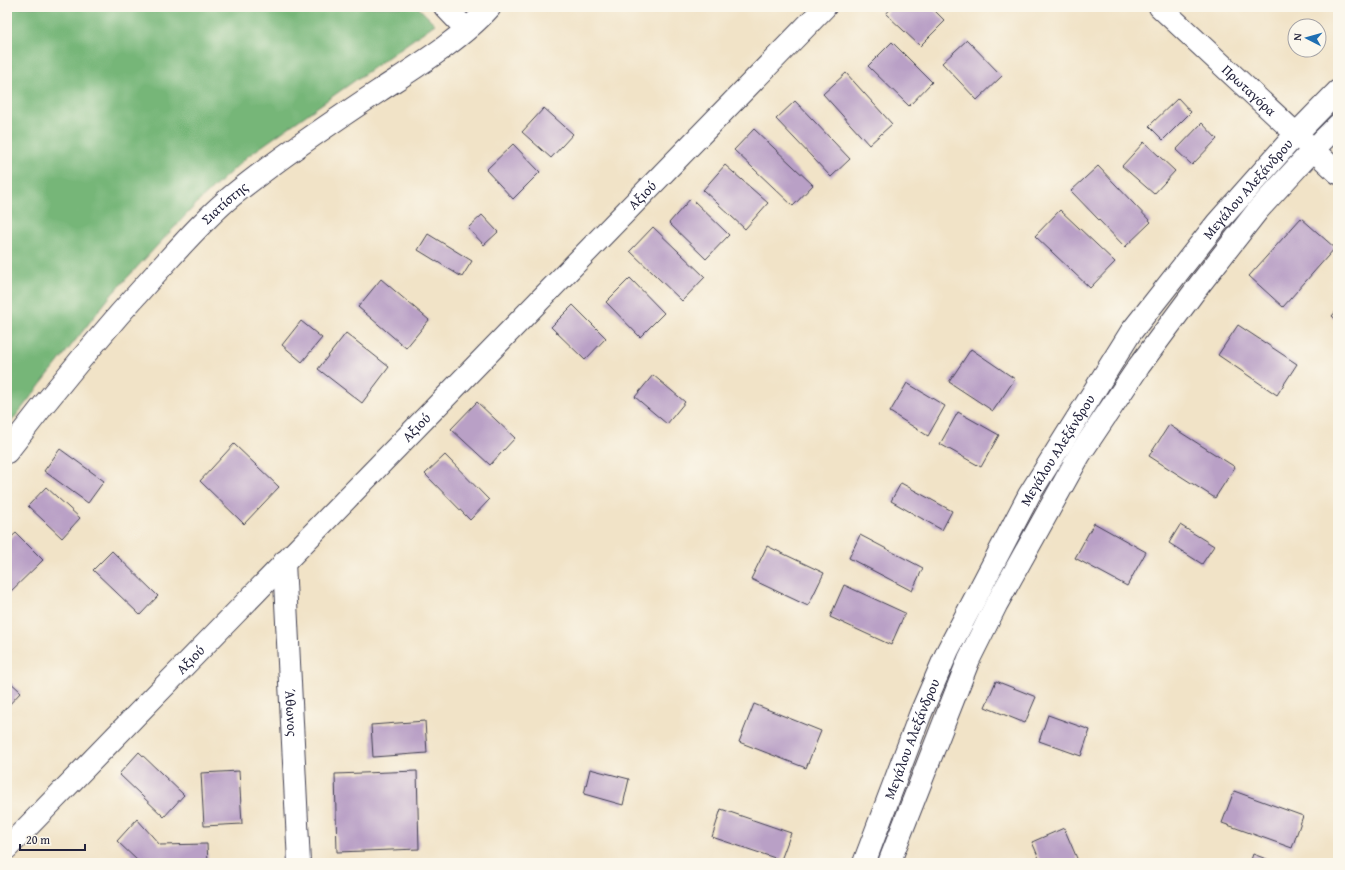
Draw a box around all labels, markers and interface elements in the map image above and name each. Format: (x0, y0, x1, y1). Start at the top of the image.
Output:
north arrow (1287, 18, 1327, 58)
text: N (1289, 32, 1305, 41)
street label: Πρωταγόρα (1218, 60, 1281, 121)
street label: Μεγάλου Αλεξάνδρου (1198, 134, 1297, 243)
street label: Αξιού (623, 176, 661, 214)
street label: Σιατίστης (197, 177, 252, 229)
street label: Μεγάλου Αλεξάνδρου (1015, 390, 1100, 509)
street label: Αξιού (397, 408, 435, 446)
street label: Αξιού (172, 641, 209, 678)
street label: Μεγάλου Αλεξάνδρου (879, 675, 944, 802)
street label: Άθωνος (280, 689, 303, 737)
scale bar (20, 826, 85, 852)
text: 20 m (26, 831, 50, 848)

